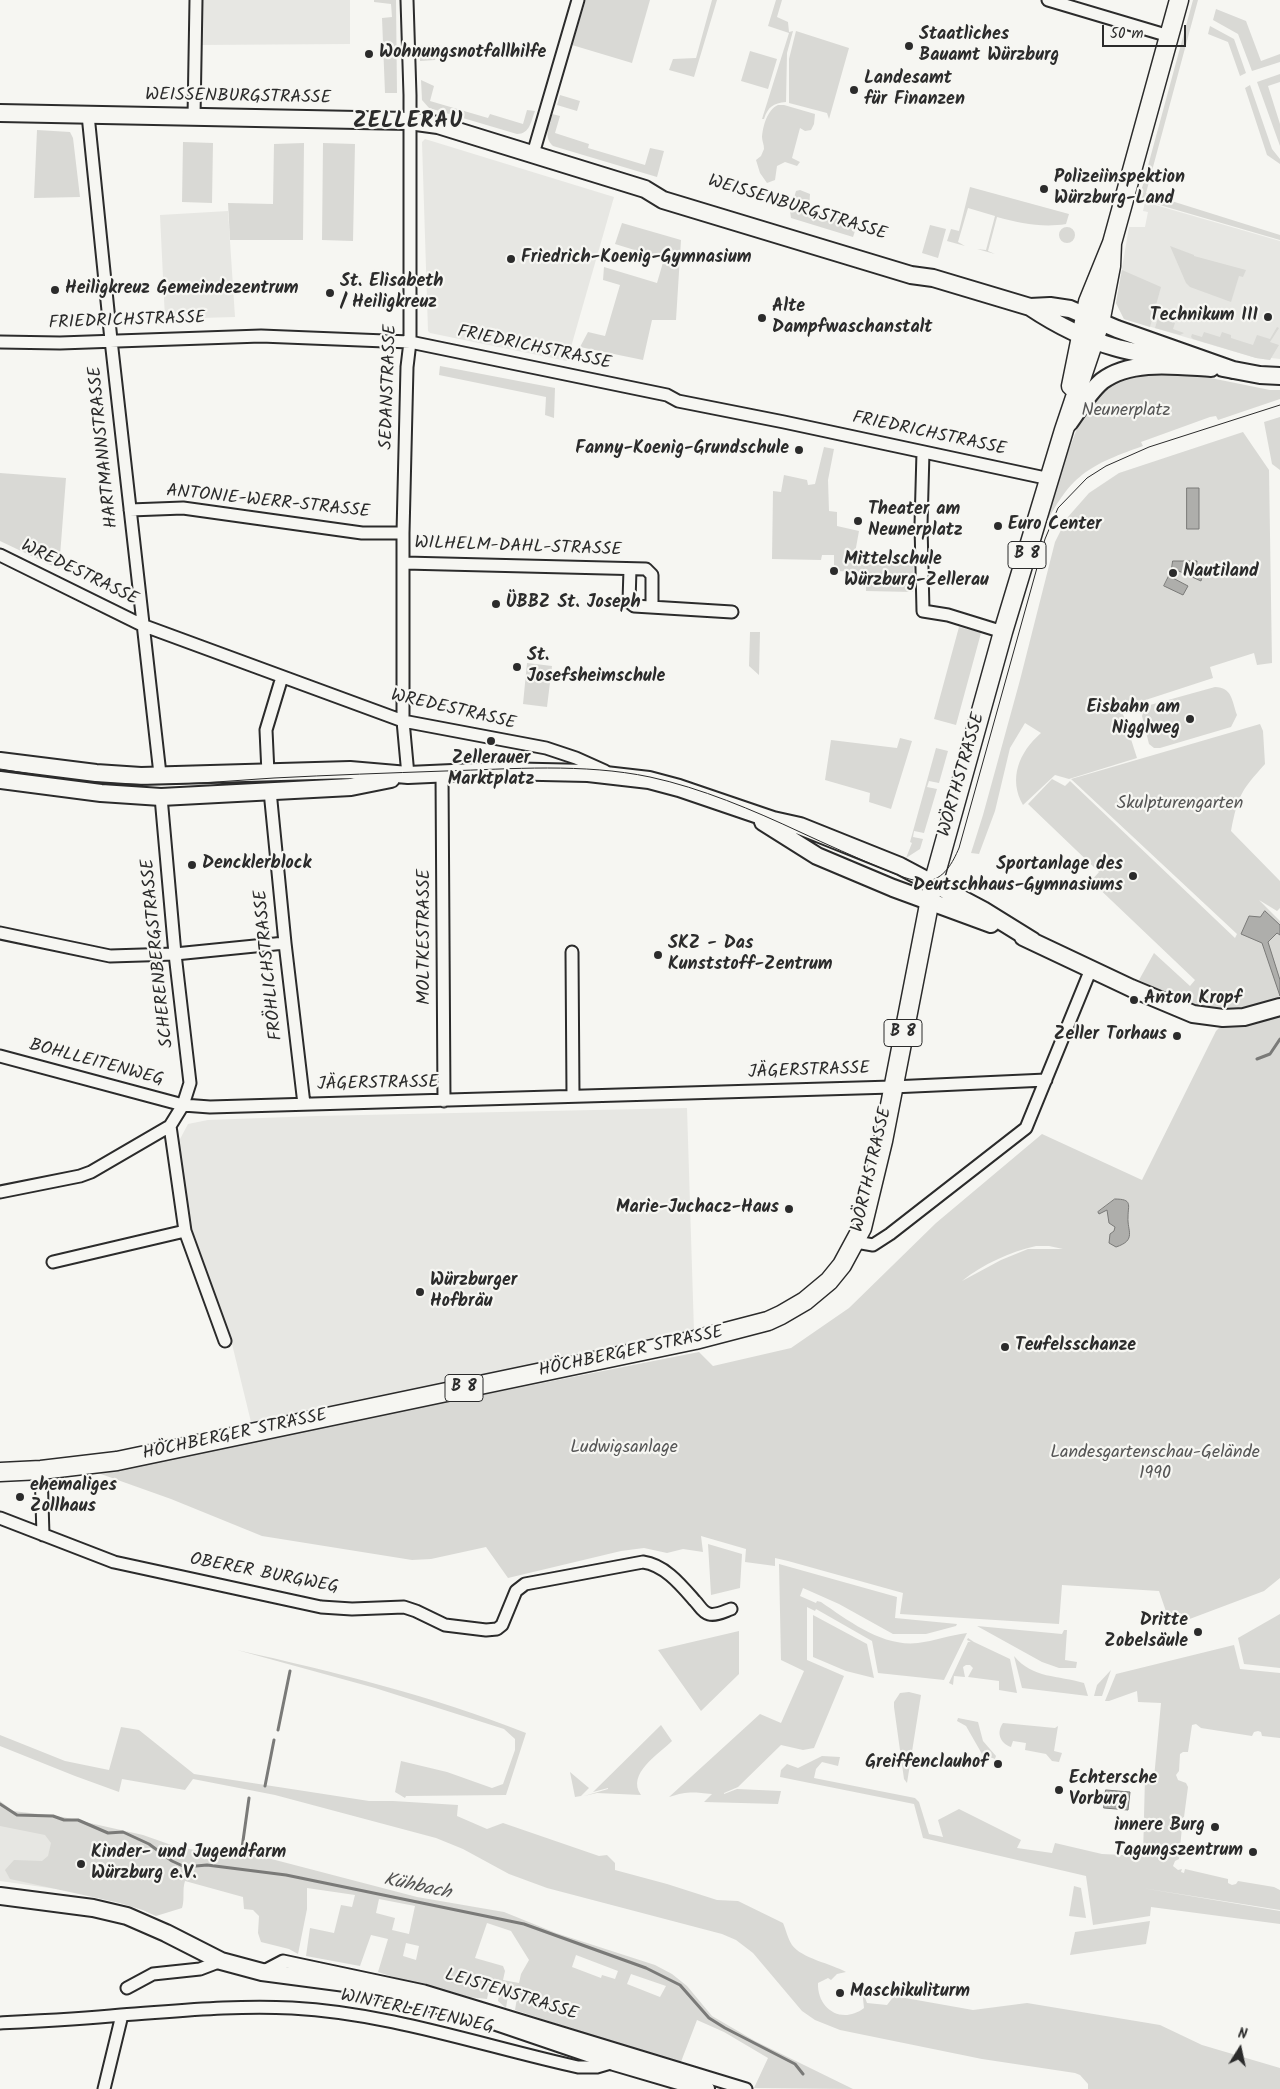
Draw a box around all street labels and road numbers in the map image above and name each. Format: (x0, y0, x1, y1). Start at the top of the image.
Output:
street label: WEISSENBURGSTRASSE (145, 86, 331, 110)
street label: WEISSENBURGSTRASSE (705, 171, 889, 247)
street label: FRIEDRICHSTRASSE (48, 308, 206, 336)
street label: FRIEDRICHSTRASSE (455, 322, 613, 376)
street label: SEDANSTRASSE (377, 324, 403, 450)
street label: HARTMANNSTRASSE (86, 365, 124, 529)
street label: FRIEDRICHSTRASSE (850, 408, 1008, 462)
street label: ANTONIE-WERR-STRASSE (165, 482, 371, 524)
street label: WILHELM-DAHL-STRASSE (414, 534, 622, 562)
street label: WREDESTRASSE (17, 536, 141, 612)
road number: B 8 (1008, 542, 1046, 568)
street label: WREDESTRASSE (388, 686, 518, 736)
street label: WÖRTHSTRASSE (935, 711, 991, 839)
street label: SCHERENBERGSTRASSE (138, 857, 180, 1049)
street label: MOLTKESTRASSE (415, 869, 437, 1005)
street label: FRÖHLICHSTRASSE (251, 889, 289, 1041)
road number: B 8 (884, 1020, 922, 1046)
street label: BOHLLEITENWEG (26, 1036, 166, 1092)
street label: JÄGERSTRASSE (748, 1059, 870, 1085)
street label: JÄGERSTRASSE (317, 1073, 439, 1097)
street label: WÖRTHSTRASSE (848, 1105, 898, 1235)
street label: HÖCHBERGER STRASSE (537, 1323, 725, 1383)
road number: B 8 (445, 1375, 483, 1402)
street label: HÖCHBERGER STRASSE (141, 1406, 329, 1466)
street label: OBERER BURGWEG (188, 1550, 340, 1600)
street label: LEISTENSTRASSE (442, 1965, 580, 2027)
street label: WINTERLEITENWEG (338, 1986, 496, 2040)

